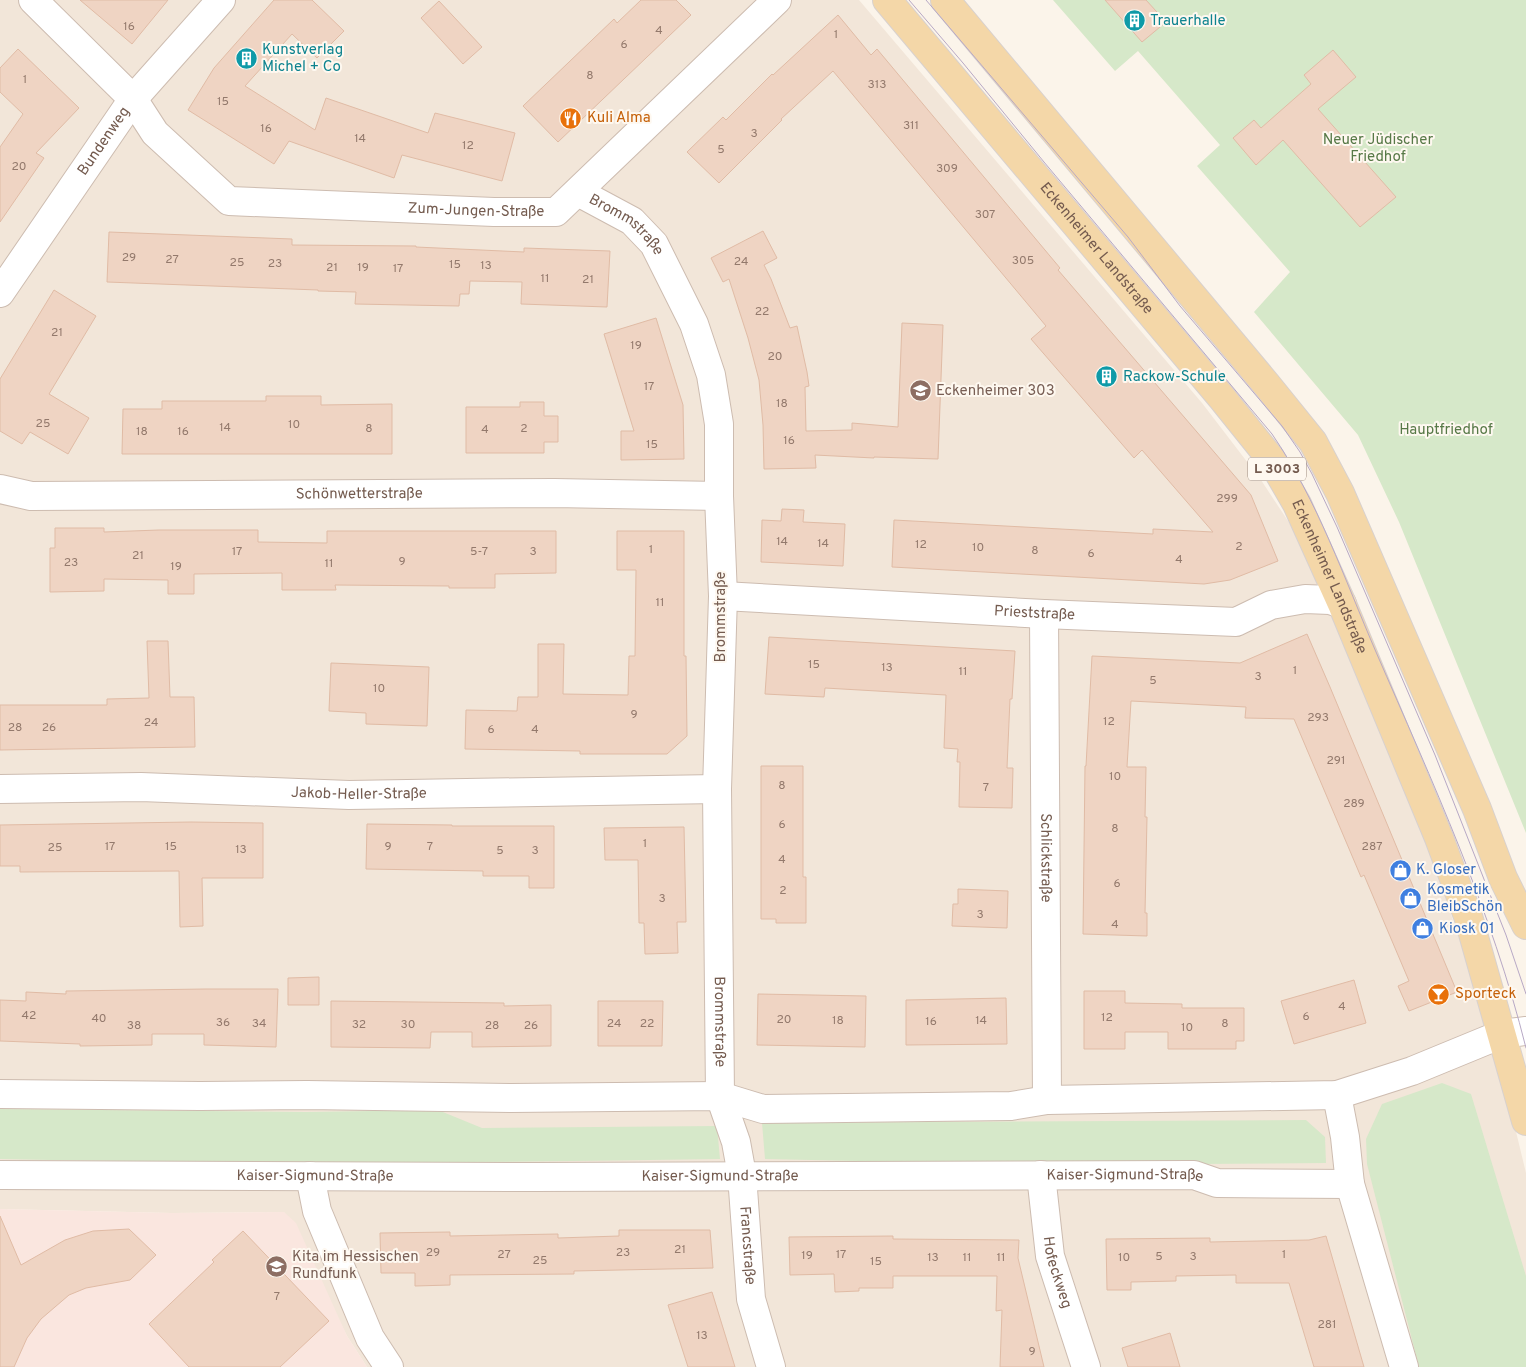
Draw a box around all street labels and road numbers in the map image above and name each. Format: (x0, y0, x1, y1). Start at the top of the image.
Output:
street label: Bundenweg (74, 103, 134, 179)
street label: Eckenheimer Landstraße (1035, 179, 1157, 319)
street label: Brommstraße (585, 190, 668, 258)
street label: Zum-Jungen-Straße (407, 199, 544, 222)
road number: L 3003 (1248, 458, 1306, 480)
street label: Schönwetterstraße (296, 484, 423, 504)
street label: Eckenheimer Landstraße (1287, 497, 1371, 657)
street label: Brommstraße (712, 572, 731, 662)
street label: Prieststraße (993, 602, 1075, 625)
street label: Jakob-Heller-Straße (290, 783, 427, 805)
street label: Schlickstraße (1036, 813, 1055, 903)
street label: Brommstraße (709, 976, 729, 1067)
street label: Kaiser-Sigmund-Straße (1046, 1165, 1206, 1187)
street label: Kaiser-Sigmund-Straße (236, 1166, 394, 1186)
street label: Kaiser-Sigmund-Straße (641, 1167, 799, 1186)
street label: Francstraße (735, 1205, 759, 1285)
street label: Hofeckweg (1038, 1235, 1076, 1311)

